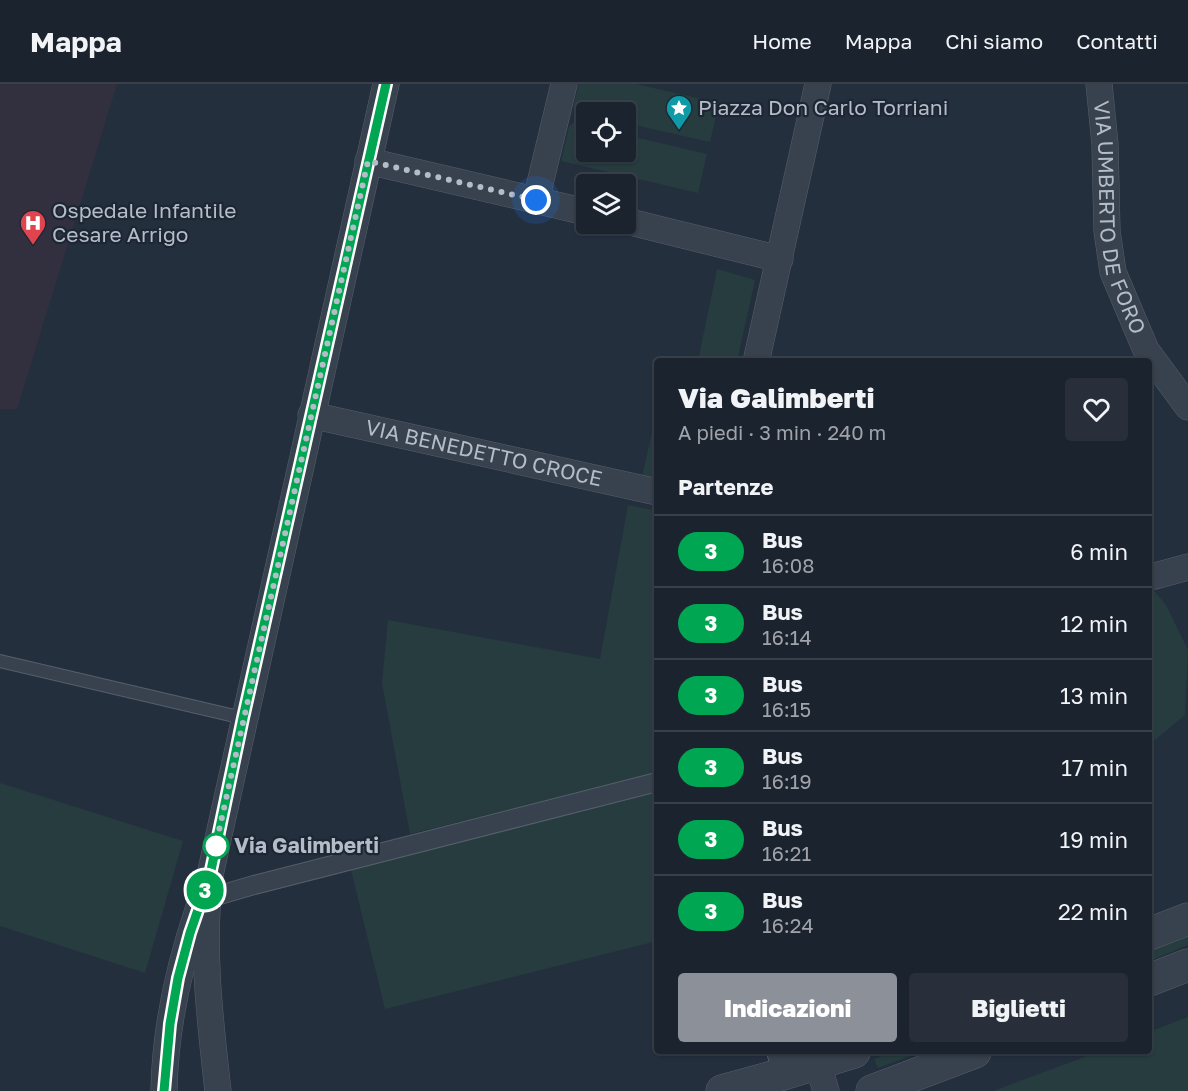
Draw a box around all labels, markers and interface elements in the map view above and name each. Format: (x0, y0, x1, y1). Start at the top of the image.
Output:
text: Mappa (30, 25, 122, 58)
text: Home (752, 28, 812, 54)
text: Mappa (845, 28, 912, 54)
text: Chi siamo (945, 28, 1043, 54)
text: Contatti (1076, 28, 1158, 54)
place icon: Piazza Don Carlo Torriani (664, 93, 694, 131)
place label: Piazza Don Carlo Torriani (698, 94, 948, 120)
street label: VIA UMBERTO DE FORO (1089, 99, 1152, 338)
map controls (576, 102, 636, 234)
button: locate (576, 102, 636, 162)
button: layers (576, 174, 636, 234)
your location (521, 185, 551, 215)
place label: Ospedale Infantile Cesare Arrigo (52, 197, 237, 247)
hospital icon: Ospedale Infantile Cesare Arrigo (18, 208, 48, 246)
button: heart (1065, 378, 1128, 441)
text: Via Galimberti (678, 381, 875, 414)
street label: VIA BENEDETTO CROCE (363, 414, 605, 491)
text: A piedi · 3 min · 240 m (678, 420, 886, 444)
text: Partenze (678, 473, 773, 500)
text: Bus (762, 526, 803, 553)
text: 3 (705, 538, 717, 564)
text: 6 min (1070, 538, 1128, 565)
text: 16:08 (762, 553, 814, 577)
text: Bus (762, 598, 803, 625)
text: 3 (705, 610, 717, 636)
text: 12 min (1060, 610, 1128, 637)
text: 16:14 (762, 625, 812, 649)
text: Bus (762, 670, 803, 697)
text: 3 (705, 682, 717, 708)
text: 13 min (1060, 682, 1128, 709)
text: 16:15 (762, 697, 811, 721)
text: Bus (762, 742, 803, 769)
text: 3 (705, 754, 717, 780)
text: 17 min (1061, 754, 1128, 781)
text: 16:19 (762, 769, 812, 793)
text: Bus (762, 814, 803, 841)
text: 3 (705, 826, 717, 852)
text: 19 min (1060, 826, 1128, 853)
place label: Via Galimberti (234, 832, 379, 858)
marker: Via Galimberti (203, 833, 229, 859)
text: 16:21 (762, 841, 811, 865)
line badge: 3 (186, 870, 224, 910)
text: 3 (199, 877, 211, 903)
text: Bus (762, 886, 803, 913)
text: 3 (705, 898, 717, 924)
text: 22 min (1058, 898, 1128, 925)
text: 16:24 (762, 913, 814, 937)
button: Indicazioni (678, 973, 897, 1042)
button: Biglietti (909, 973, 1128, 1042)

